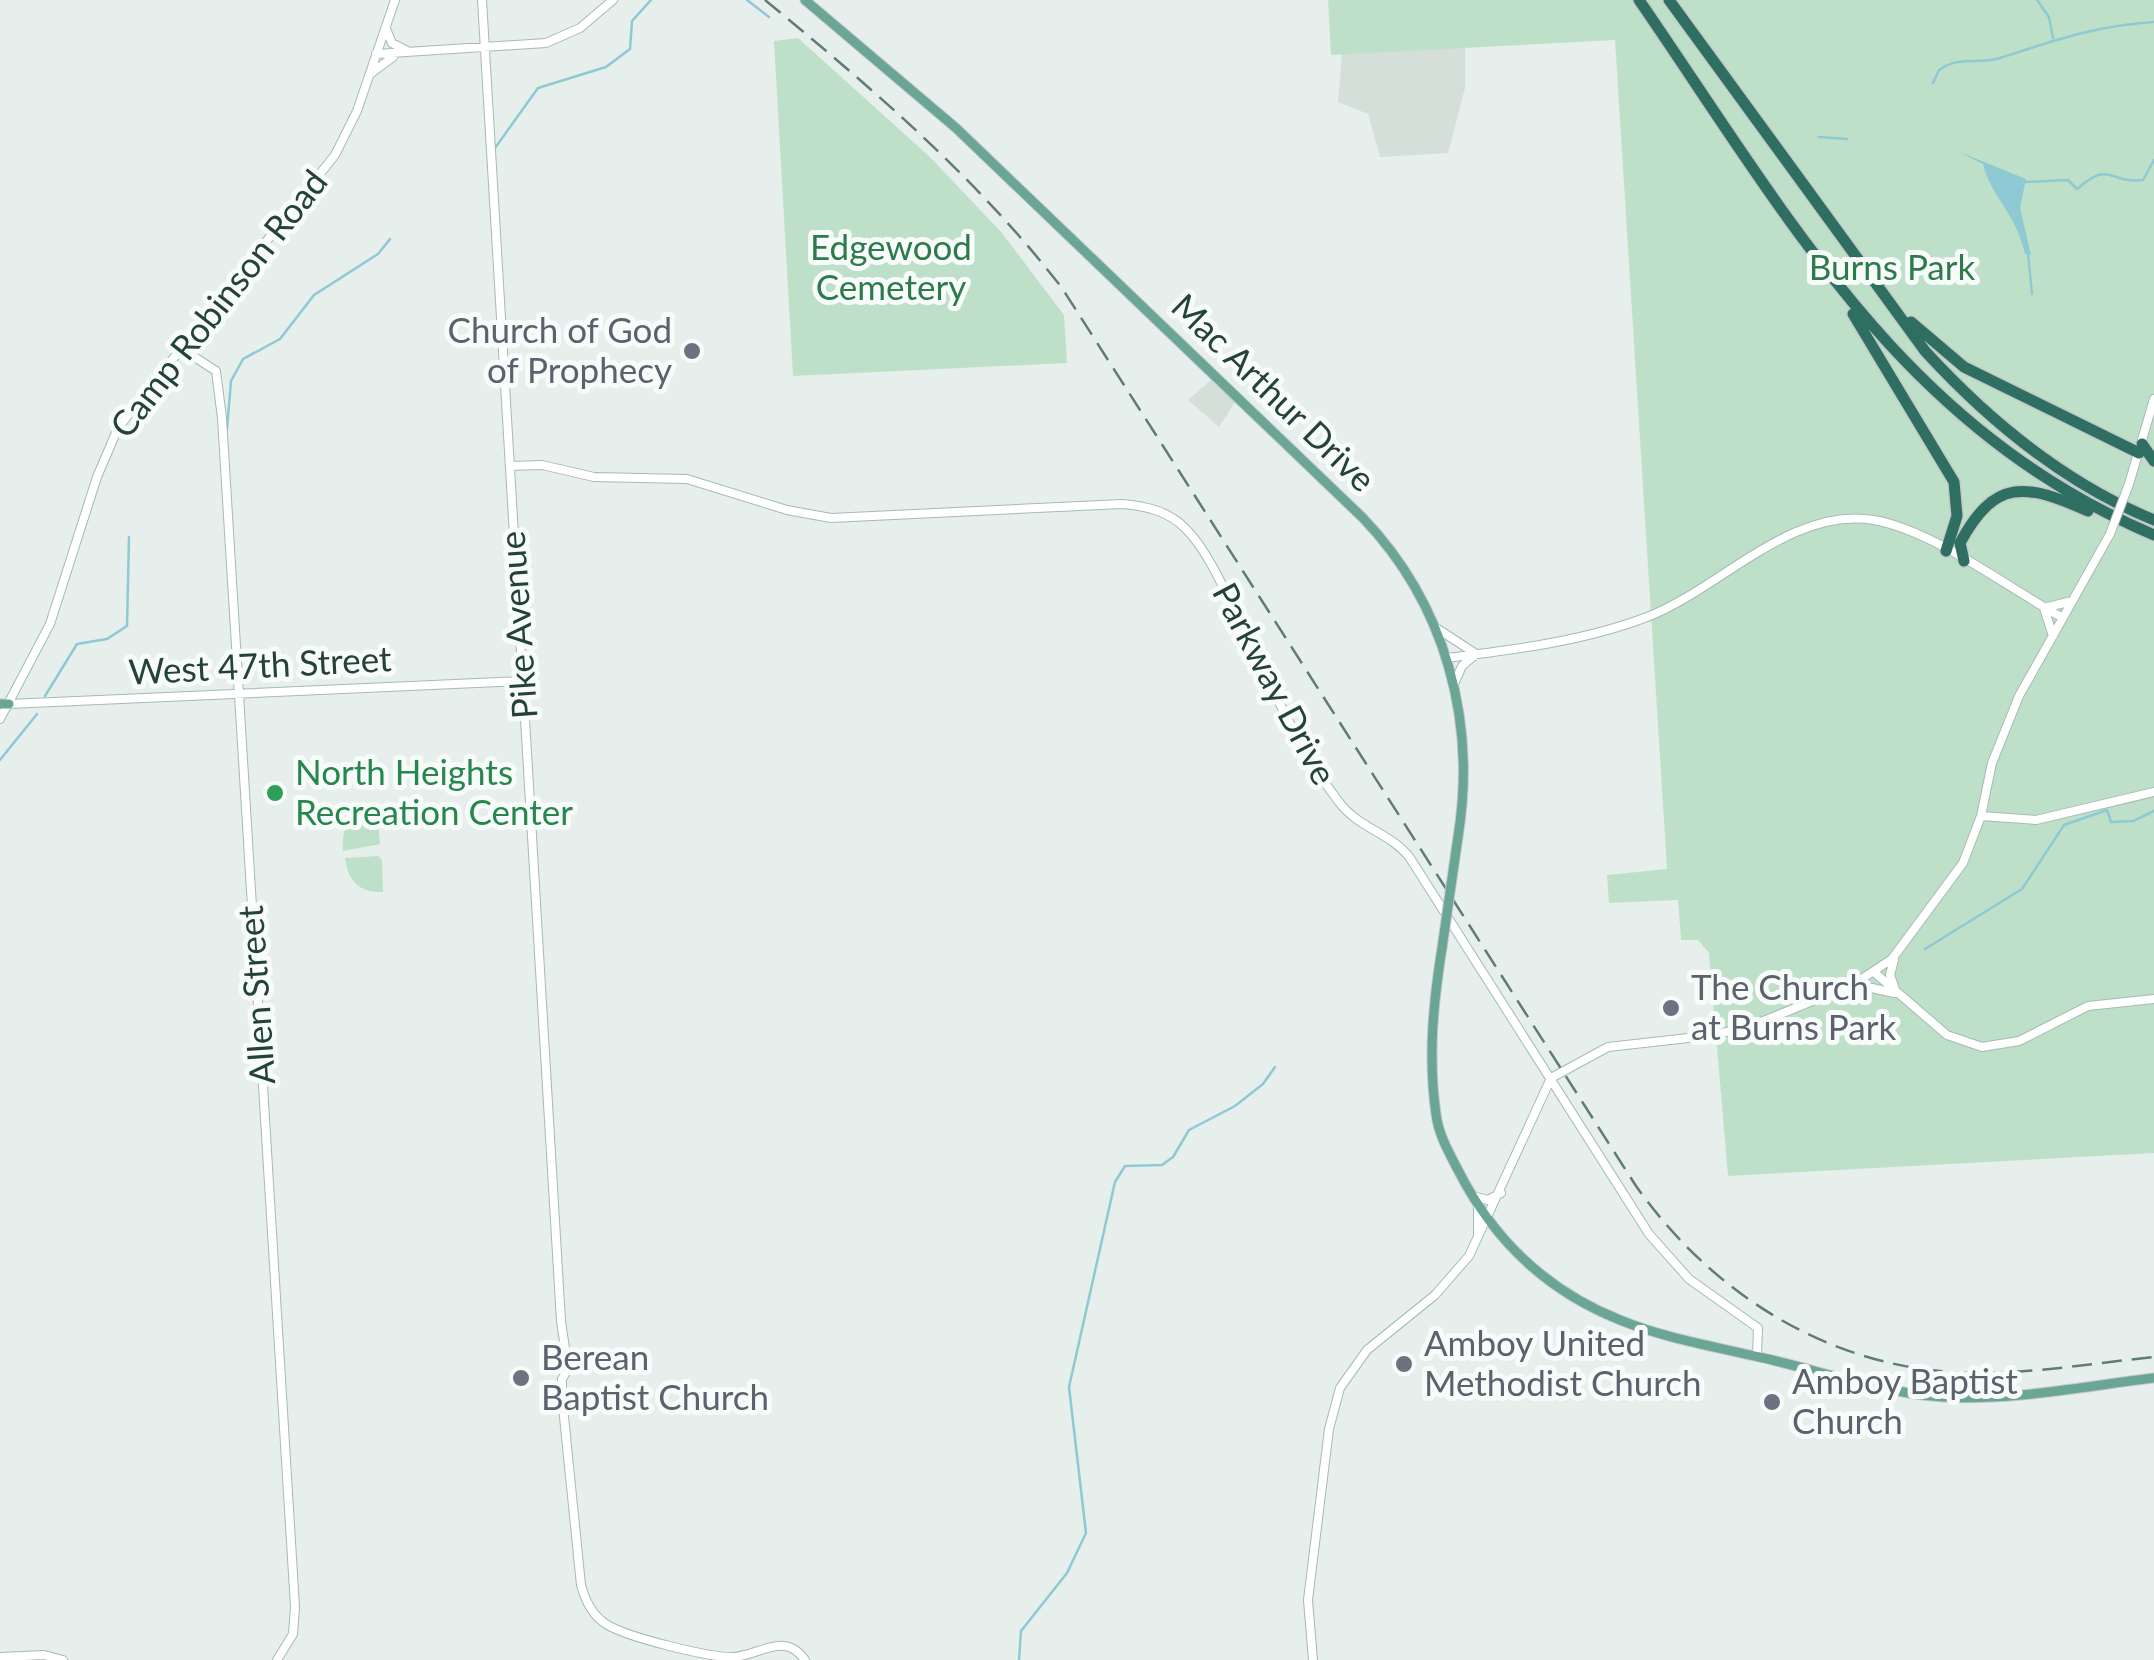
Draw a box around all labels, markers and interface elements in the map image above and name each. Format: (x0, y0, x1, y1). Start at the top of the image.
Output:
street label: Camp Robinson Road (100, 161, 335, 445)
park label: Edgewood Cemetery (810, 225, 972, 307)
park label: Burns Park (1809, 245, 1975, 287)
street label: Mac Arthur Drive (1164, 284, 1385, 499)
place label: Church of God of Prophecy (448, 308, 672, 390)
marker: Church of God of Prophecy (681, 340, 703, 362)
street label: Pike Avenue (489, 530, 545, 720)
street label: Parkway Drive (1205, 575, 1346, 791)
street label: West 47th Street (127, 636, 393, 692)
place label: North Heights Recreation Center (295, 750, 573, 832)
marker: North Heights Recreation Center (264, 782, 286, 804)
street label: Allen Street (228, 904, 282, 1086)
place label: The Church at Burns Park (1691, 965, 1896, 1047)
marker: The Church at Burns Park (1660, 997, 1682, 1019)
place label: Amboy United Methodist Church (1424, 1321, 1702, 1403)
place label: Berean Baptist Church (541, 1335, 769, 1417)
marker: Amboy United Methodist Church (1393, 1353, 1415, 1375)
place label: Amboy Baptist Church (1792, 1359, 2018, 1441)
marker: Berean Baptist Church (510, 1367, 532, 1389)
marker: Amboy Baptist Church (1761, 1391, 1783, 1413)

